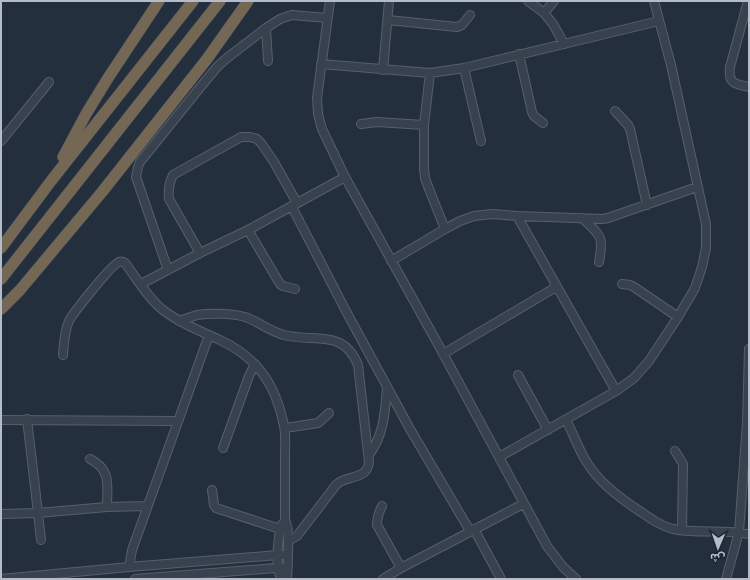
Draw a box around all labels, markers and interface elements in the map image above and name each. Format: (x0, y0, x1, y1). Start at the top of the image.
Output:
north arrow (698, 528, 738, 568)
text: ش (710, 551, 725, 564)

